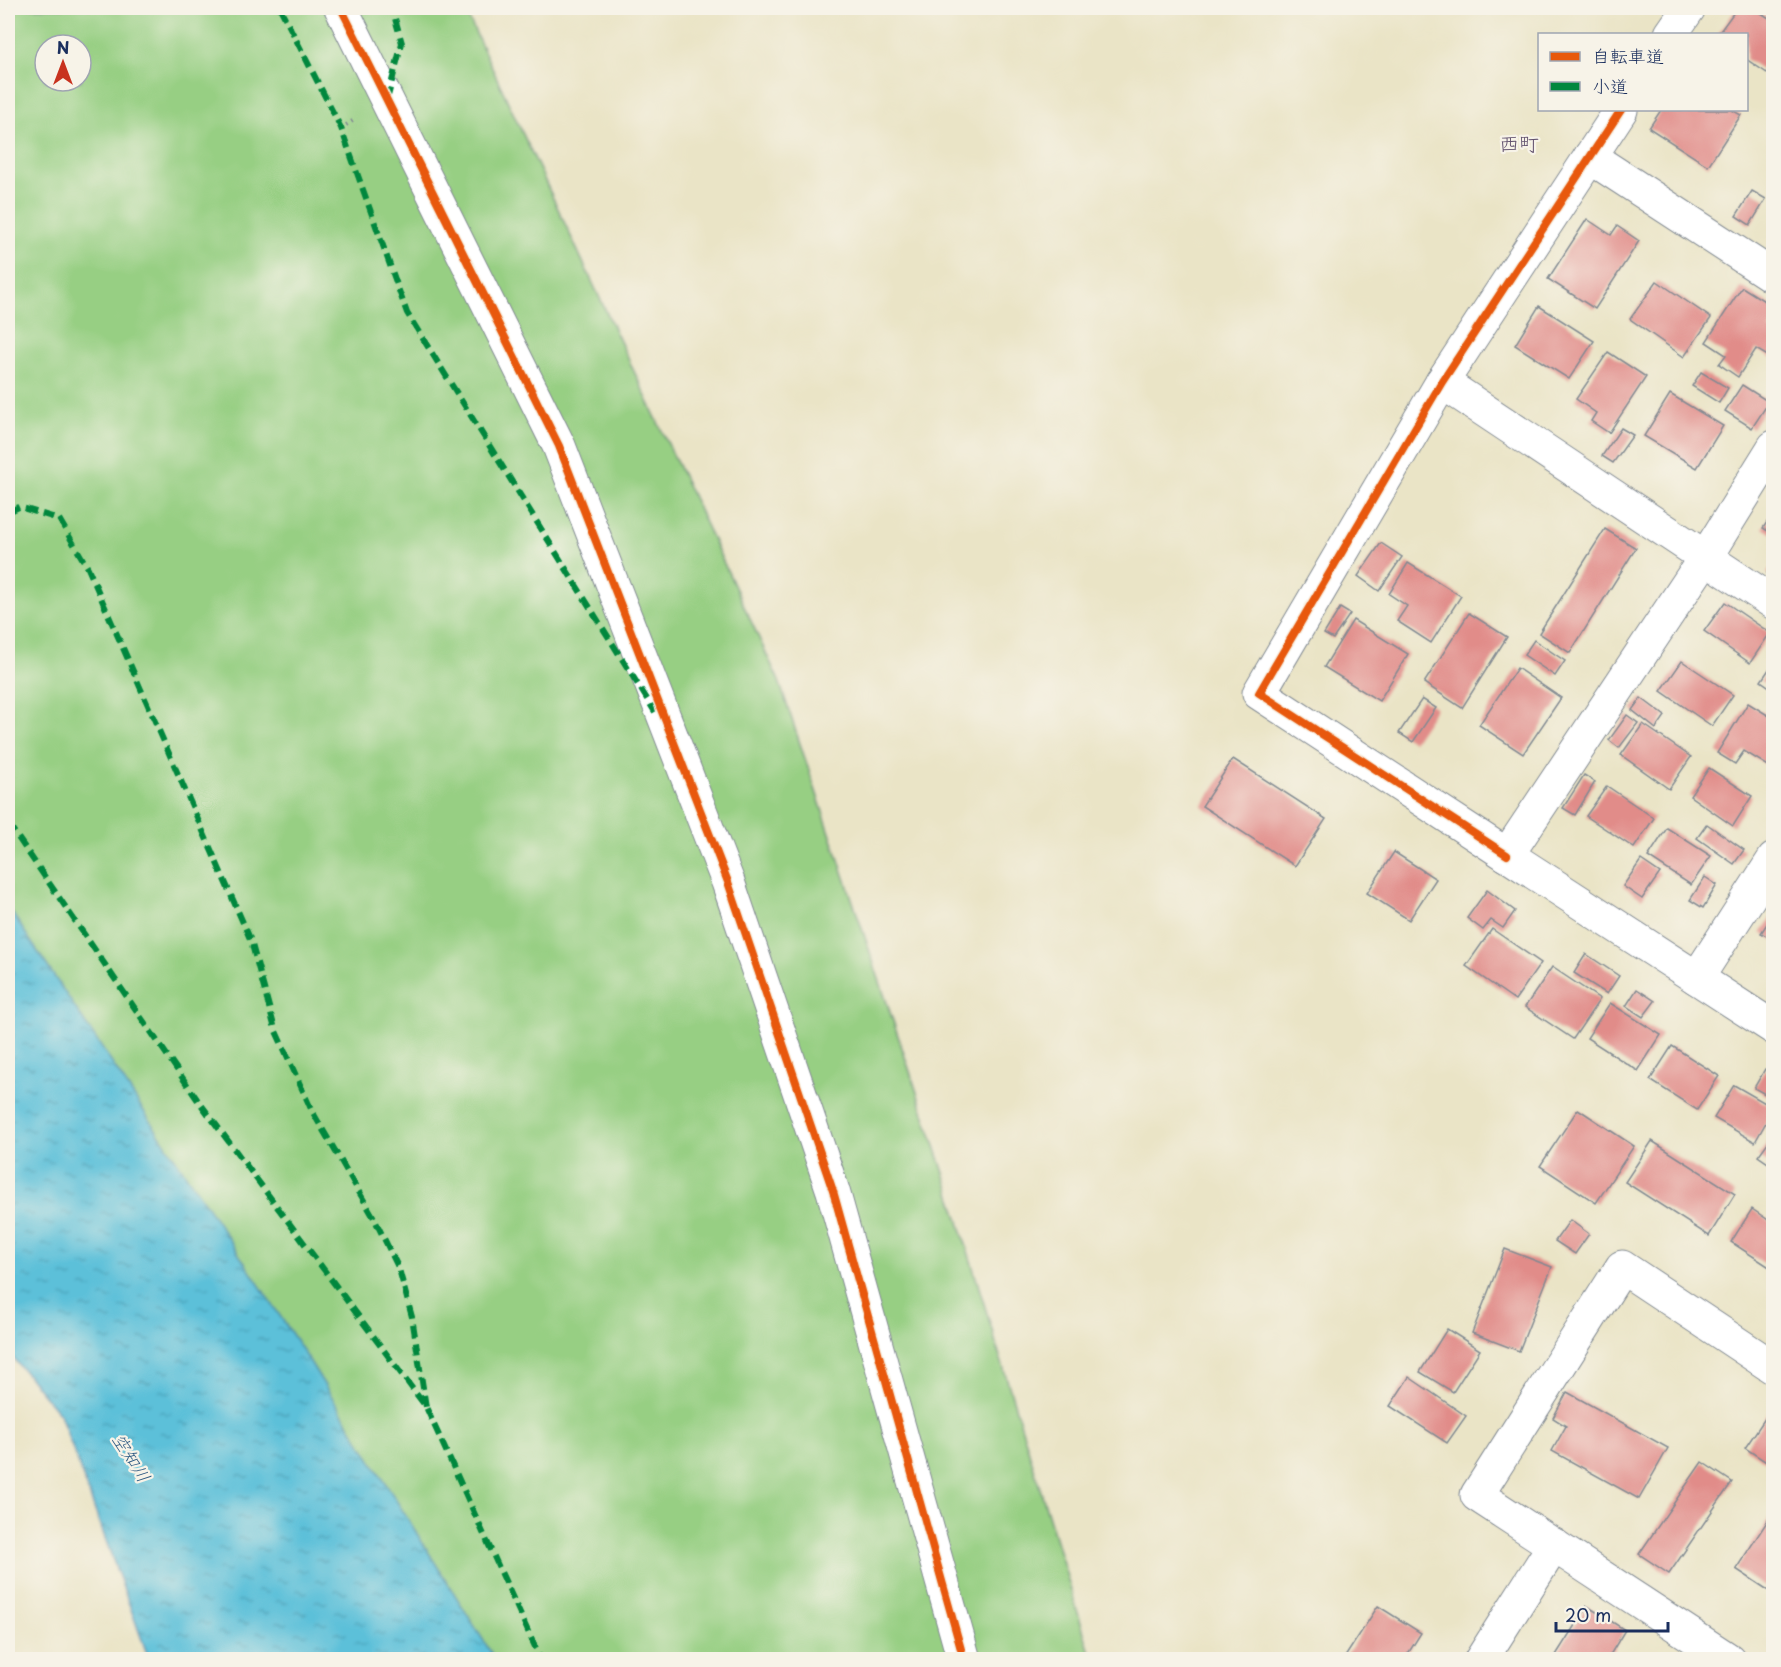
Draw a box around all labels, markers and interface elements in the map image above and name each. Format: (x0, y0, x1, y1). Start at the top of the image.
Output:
north arrow (33, 33, 93, 93)
legend (1538, 33, 1748, 111)
text: N (57, 35, 69, 59)
text: 自転車道 (1592, 42, 1664, 69)
text: 小道 (1592, 72, 1628, 99)
district label: 西町 (1499, 128, 1539, 158)
water label: 空知川 (107, 1427, 158, 1487)
scale bar (1556, 1595, 1668, 1633)
text: 20 m (1565, 1601, 1611, 1628)

